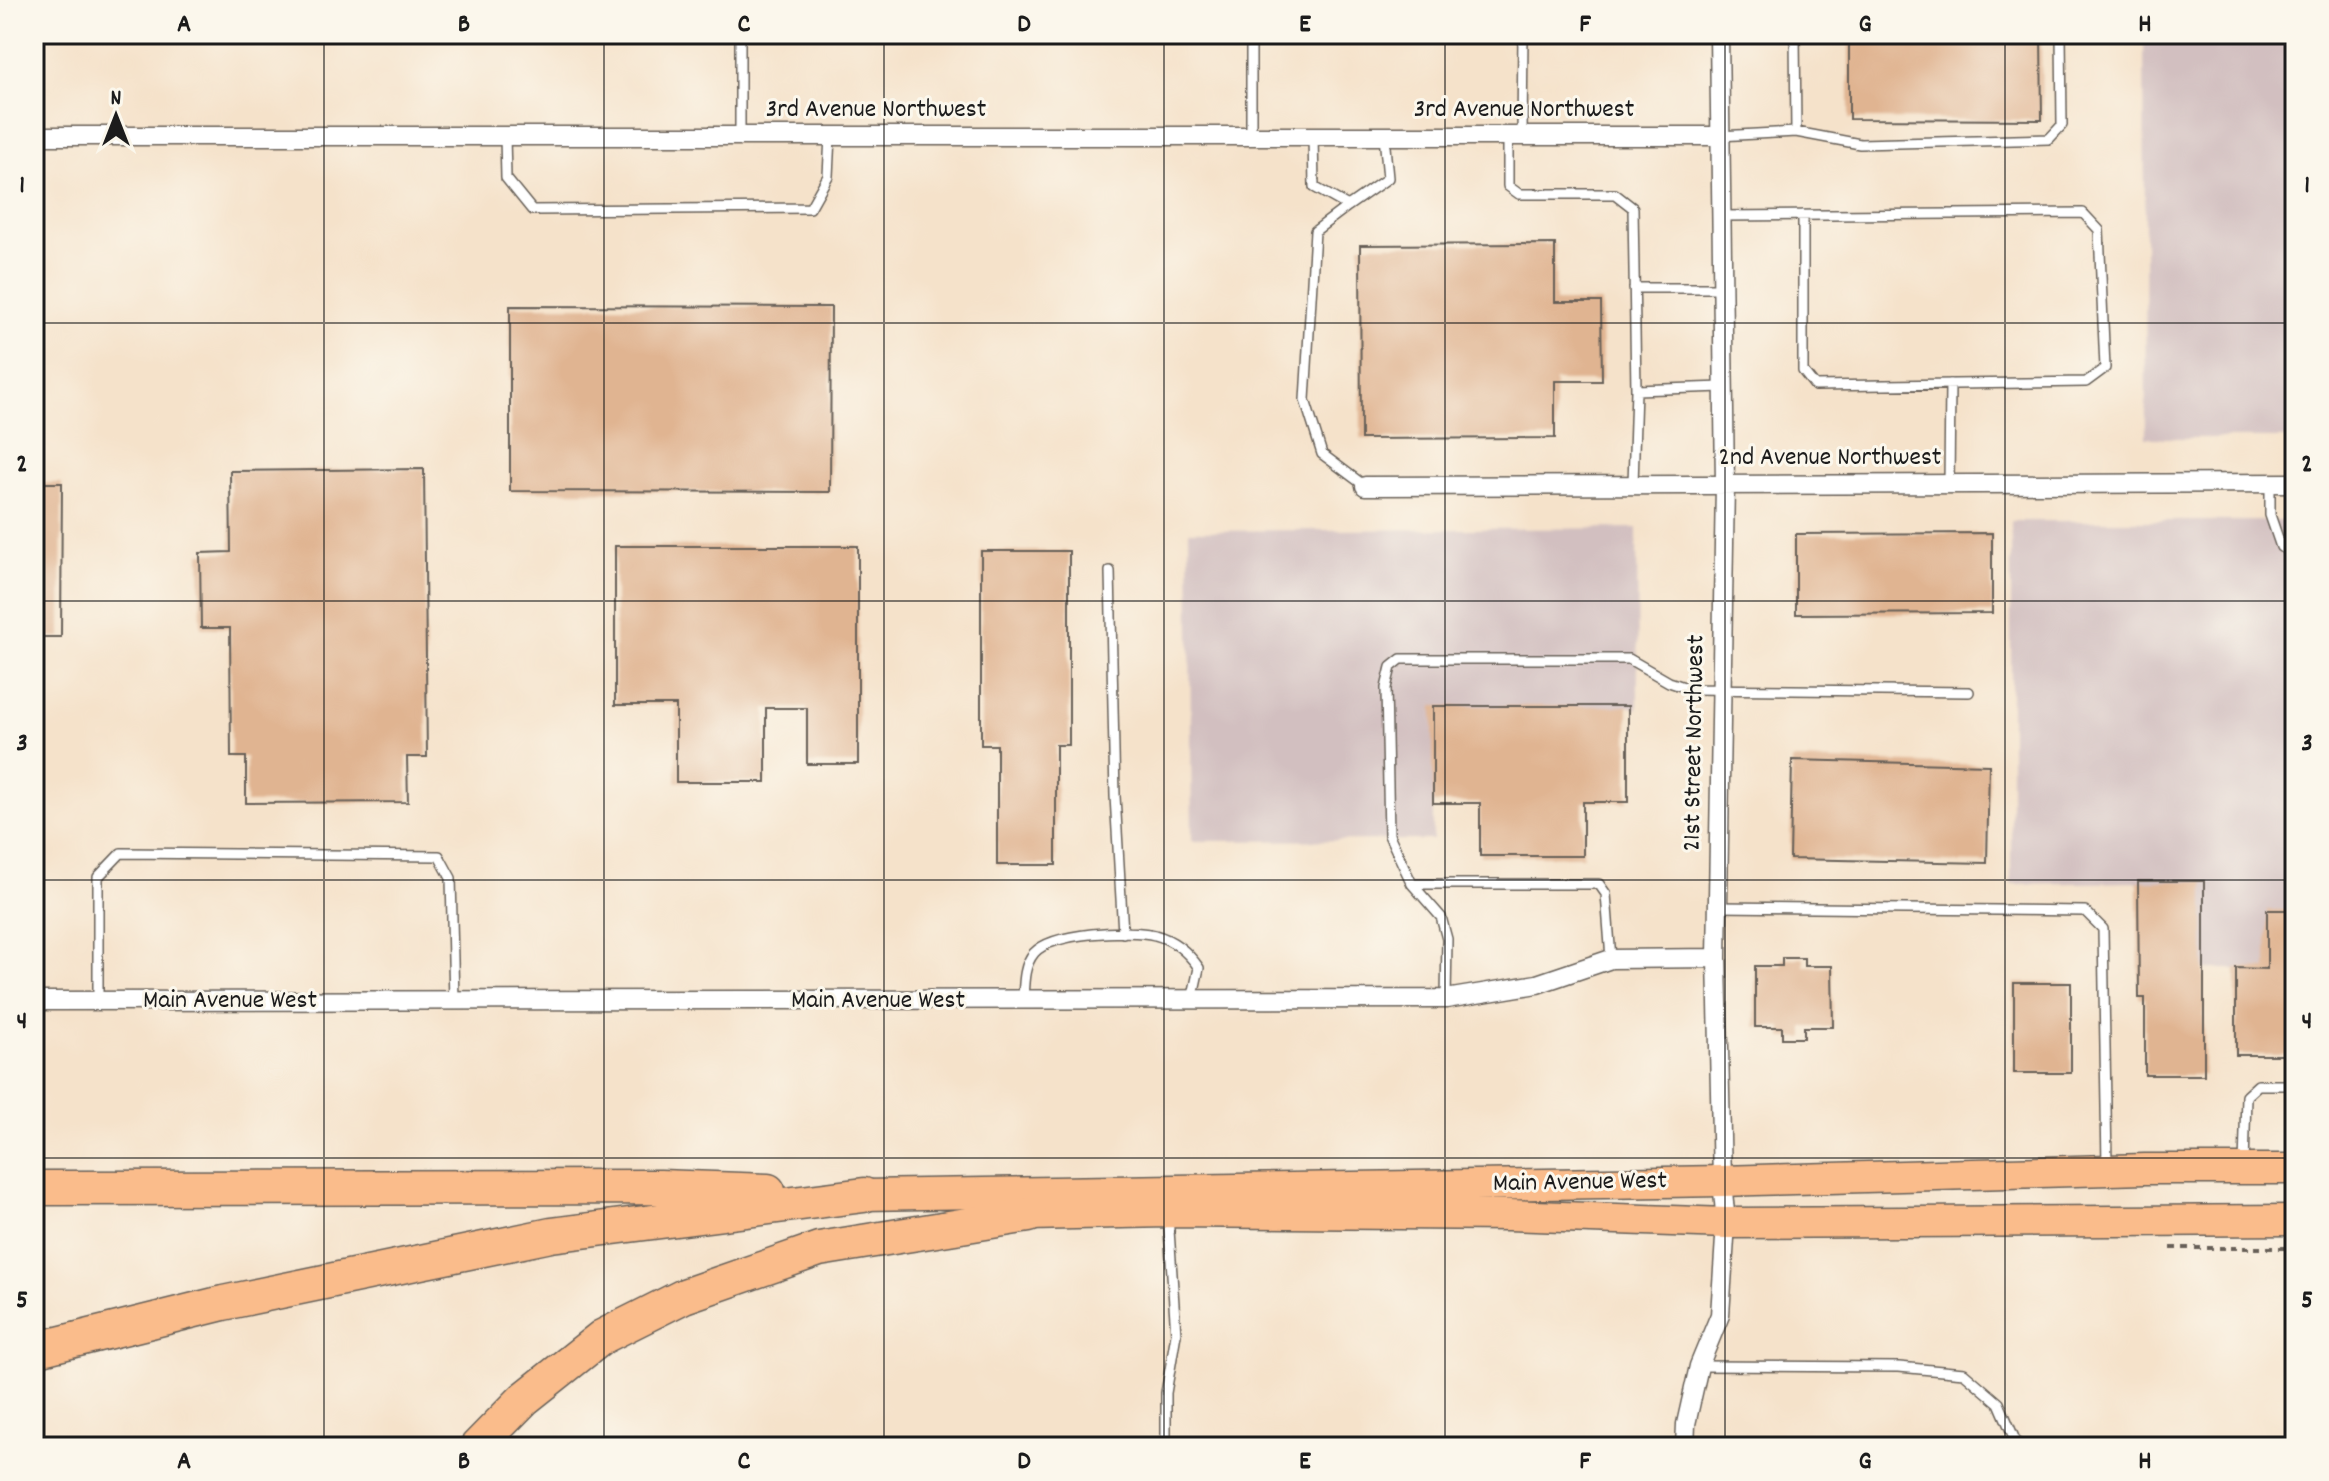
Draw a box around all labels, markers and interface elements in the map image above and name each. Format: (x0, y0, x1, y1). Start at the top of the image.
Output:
text: A (177, 7, 191, 44)
text: B (458, 7, 470, 44)
text: C (738, 7, 751, 44)
text: D (1017, 7, 1031, 44)
text: E (1299, 7, 1311, 44)
text: F (1579, 7, 1591, 44)
text: G (1858, 7, 1872, 44)
text: H (2138, 7, 2152, 44)
north arrow (76, 76, 156, 156)
text: N (111, 84, 122, 115)
street label: 3rd Avenue Northwest (766, 92, 987, 129)
street label: 3rd Avenue Northwest (1414, 92, 1635, 129)
text: 1 (19, 168, 25, 205)
text: 1 (2304, 168, 2310, 205)
street label: 2nd Avenue Northwest (1719, 440, 1942, 477)
text: 2 (16, 447, 28, 484)
text: 2 (2301, 447, 2313, 484)
street label: 21st Street Northwest (1675, 634, 1715, 852)
text: 3 (16, 726, 28, 763)
text: 3 (2301, 726, 2313, 763)
street label: Main Avenue West (143, 983, 317, 1020)
street label: Main Avenue West (791, 983, 965, 1020)
text: 4 (17, 1004, 27, 1041)
text: 4 (2302, 1004, 2312, 1041)
street label: Main Avenue West (1493, 1163, 1668, 1203)
text: 5 (16, 1283, 28, 1320)
text: 5 (2301, 1283, 2313, 1320)
text: A (177, 1444, 191, 1481)
text: B (458, 1444, 470, 1481)
text: C (738, 1444, 751, 1481)
text: D (1017, 1444, 1031, 1481)
text: E (1299, 1444, 1311, 1481)
text: F (1579, 1444, 1591, 1481)
text: G (1858, 1444, 1872, 1481)
text: H (2138, 1444, 2152, 1481)

